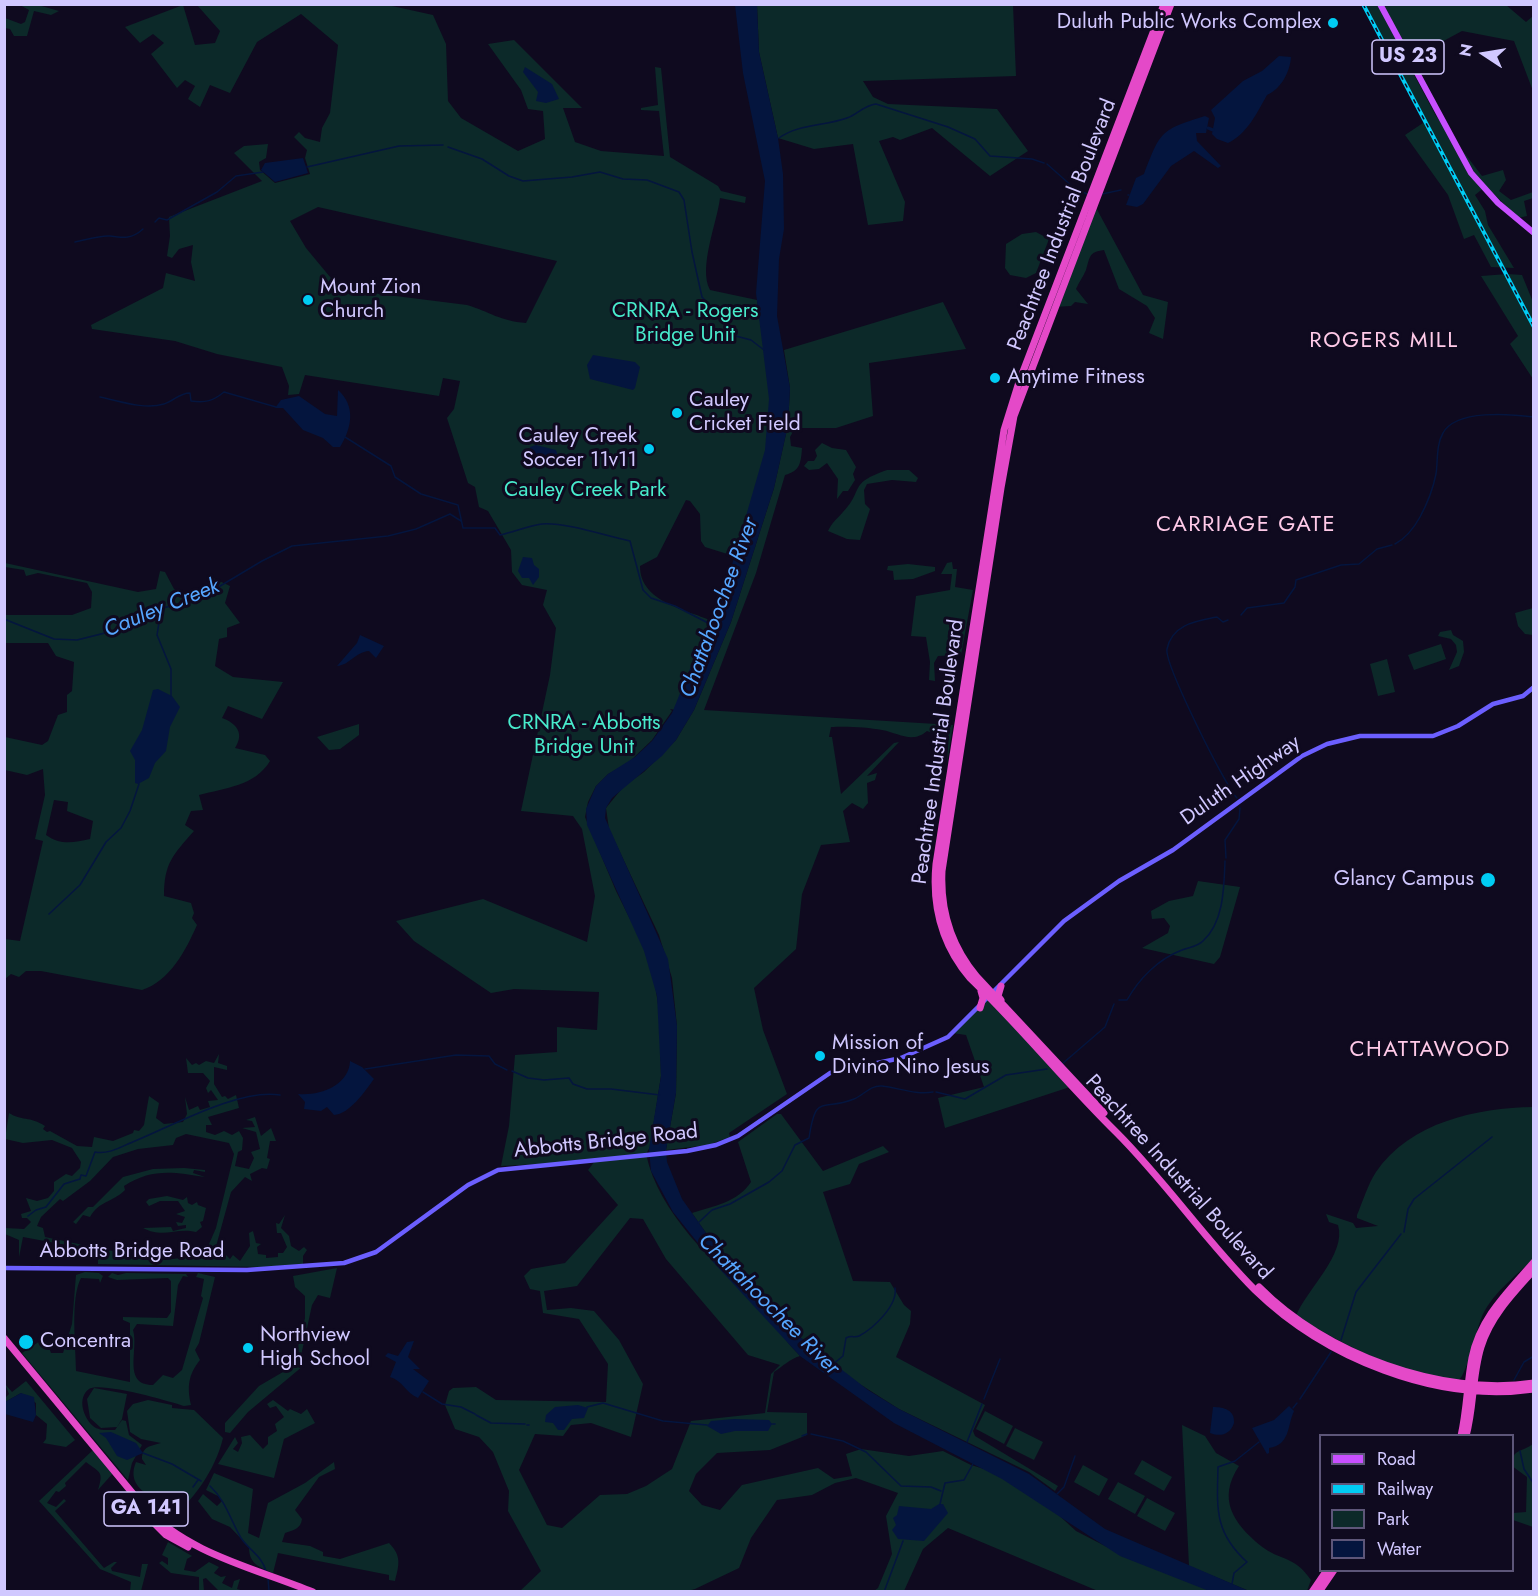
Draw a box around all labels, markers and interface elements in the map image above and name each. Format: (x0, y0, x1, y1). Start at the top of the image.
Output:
place label: Duluth Public Works Complex (1057, 10, 1321, 36)
marker: Duluth Public Works Complex (1326, 16, 1340, 30)
north arrow (1454, 24, 1514, 84)
road number: US 23 (1372, 40, 1444, 74)
text: N (1453, 42, 1478, 59)
street label: Peachtree Industrial Boulevard (1003, 96, 1123, 354)
place label: Mount Zion Church (320, 275, 421, 325)
marker: Mount Zion Church (301, 293, 315, 307)
park label: CRNRA - Rogers Bridge Unit (612, 299, 758, 349)
district label: ROGERS MILL (1309, 329, 1459, 355)
place label: Anytime Fitness (1007, 365, 1145, 391)
marker: Anytime Fitness (988, 371, 1002, 385)
place label: Cauley Cricket Field (689, 388, 801, 438)
marker: Cauley Cricket Field (670, 406, 684, 420)
place label: Cauley Creek Soccer 11v11 (518, 424, 637, 474)
marker: Cauley Creek Soccer 11v11 (642, 442, 656, 456)
park label: Cauley Creek Park (504, 478, 666, 504)
district label: CARRIAGE GATE (1156, 513, 1336, 539)
water label: Chattahoochee River (675, 514, 765, 702)
water label: Cauley Creek (100, 574, 224, 644)
street label: Peachtree Industrial Boulevard (908, 618, 970, 886)
park label: CRNRA - Abbotts Bridge Unit (508, 711, 660, 761)
street label: Duluth Highway (1176, 730, 1306, 832)
place label: Glancy Campus (1334, 867, 1474, 893)
marker: Glancy Campus (1479, 871, 1497, 889)
place label: Mission of Divino Nino Jesus (832, 1031, 990, 1081)
district label: CHATTAWOOD (1349, 1038, 1511, 1064)
marker: Mission of Divino Nino Jesus (813, 1049, 827, 1063)
street label: Peachtree Industrial Boulevard (1079, 1070, 1277, 1286)
street label: Abbotts Bridge Road (513, 1120, 699, 1164)
water label: Chattahoochee River (692, 1229, 844, 1381)
street label: Abbotts Bridge Road (40, 1239, 224, 1265)
place label: Northview High School (260, 1323, 370, 1373)
place label: Concentra (40, 1329, 131, 1355)
marker: Concentra (17, 1333, 35, 1351)
marker: Northview High School (241, 1341, 255, 1355)
legend (1319, 1434, 1514, 1572)
text: Road (1377, 1446, 1416, 1472)
text: Railway (1377, 1476, 1433, 1502)
road number: GA 141 (104, 1492, 188, 1526)
text: Park (1377, 1506, 1409, 1532)
text: Water (1377, 1536, 1421, 1562)

